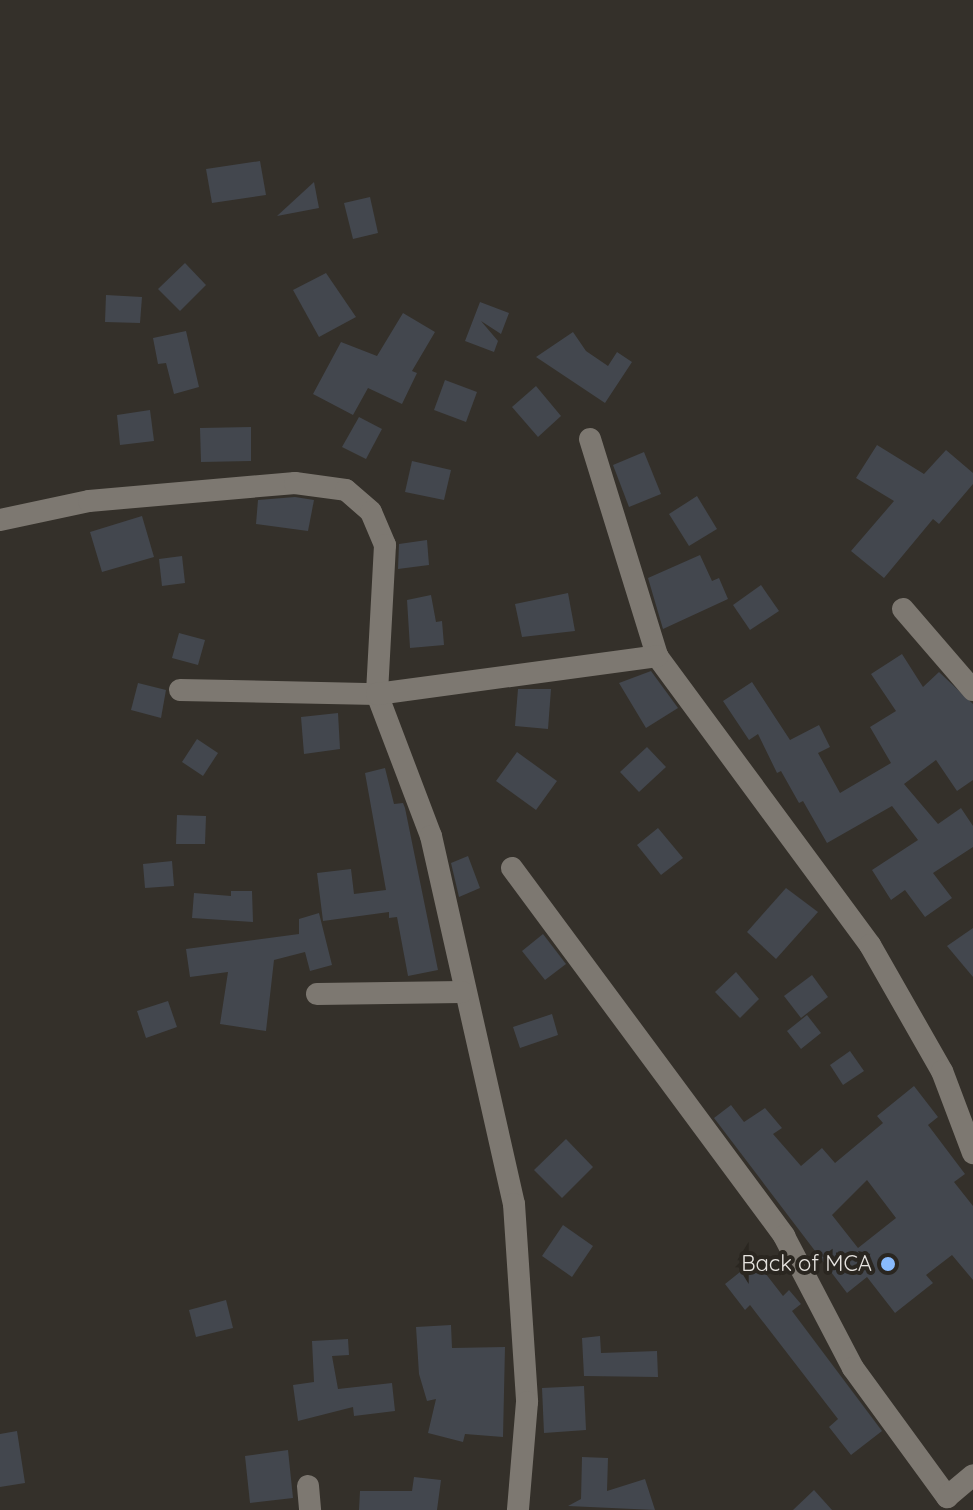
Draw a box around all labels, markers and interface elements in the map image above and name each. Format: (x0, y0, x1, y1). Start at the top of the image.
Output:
place label: Back of MCA (741, 1251, 872, 1277)
marker: Back of MCA (879, 1255, 897, 1273)

